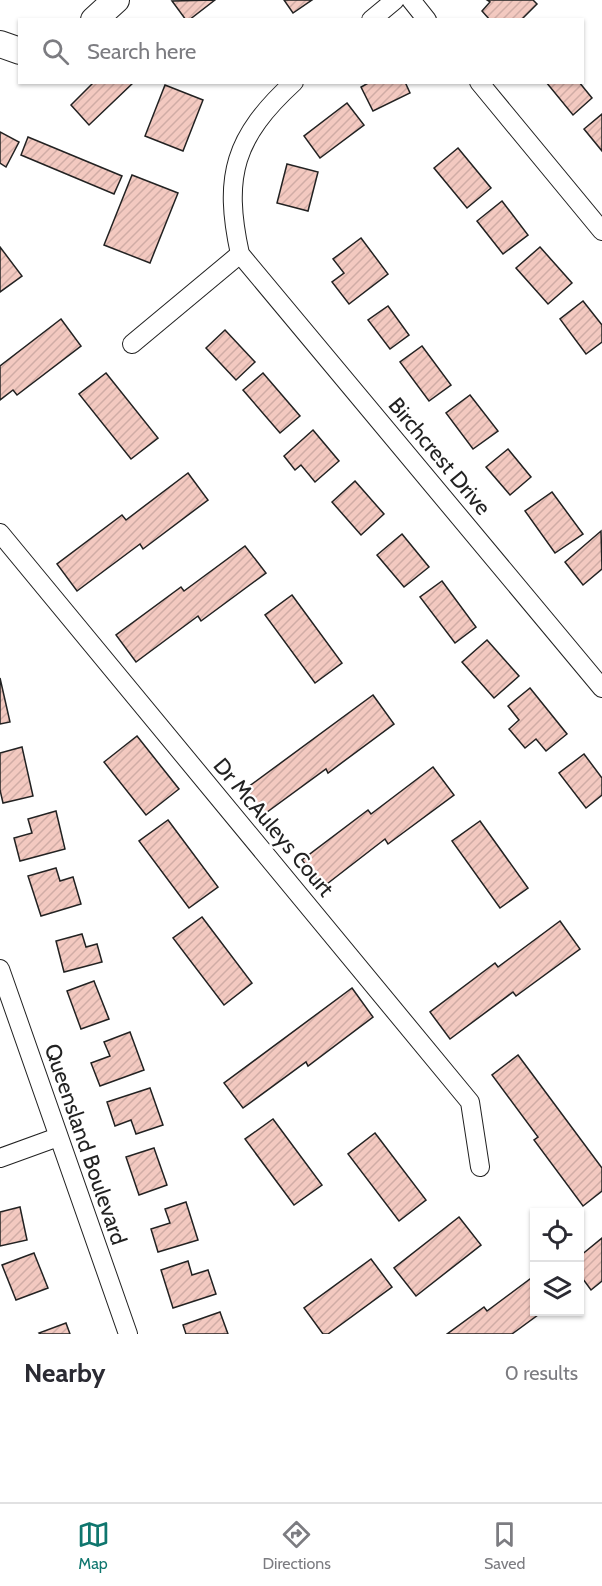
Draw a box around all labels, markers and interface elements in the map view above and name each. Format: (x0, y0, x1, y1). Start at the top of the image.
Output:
search box (18, 18, 584, 84)
icon: search (39, 35, 72, 68)
text: Search here (87, 38, 196, 65)
street label: Birchcrest Drive (383, 392, 497, 521)
street label: Dr McAuleys Court (208, 752, 340, 903)
street label: Queensland Boulevard (38, 1040, 133, 1248)
map controls (530, 1208, 584, 1316)
button: locate (530, 1208, 584, 1262)
button: layers (530, 1262, 584, 1316)
text: Nearby (24, 1357, 105, 1389)
text: 0 results (505, 1361, 578, 1385)
tab: Map (77, 1518, 110, 1573)
tab: Directions (263, 1518, 331, 1573)
tab: Saved (484, 1518, 525, 1573)

